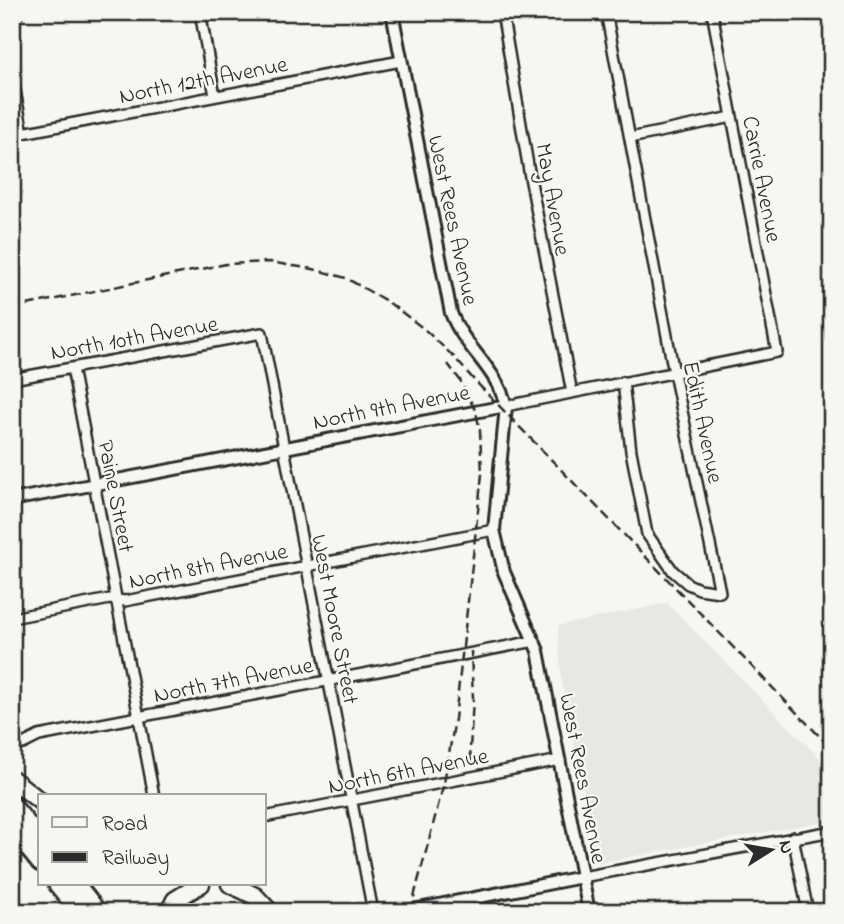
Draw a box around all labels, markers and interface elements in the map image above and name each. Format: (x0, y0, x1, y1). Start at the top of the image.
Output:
street label: North 12th Avenue (116, 49, 291, 114)
street label: Carrie Avenue (732, 113, 789, 246)
street label: West Rees Avenue (417, 133, 486, 309)
street label: May Avenue (523, 141, 578, 259)
street label: North 10th Avenue (48, 308, 221, 370)
street label: Edith Avenue (673, 358, 731, 487)
street label: North 9th Avenue (310, 377, 473, 440)
street label: Paine Street (87, 437, 142, 556)
street label: West Moore Street (301, 532, 366, 707)
street label: North 8th Avenue (126, 536, 291, 599)
street label: North 7th Avenue (151, 650, 317, 713)
street label: West Rees Avenue (549, 690, 614, 867)
street label: North 6th Avenue (326, 741, 492, 804)
legend (38, 794, 266, 886)
text: Road (102, 810, 148, 840)
north arrow (736, 816, 806, 886)
text: N (771, 838, 800, 856)
text: Railway (102, 844, 169, 876)

